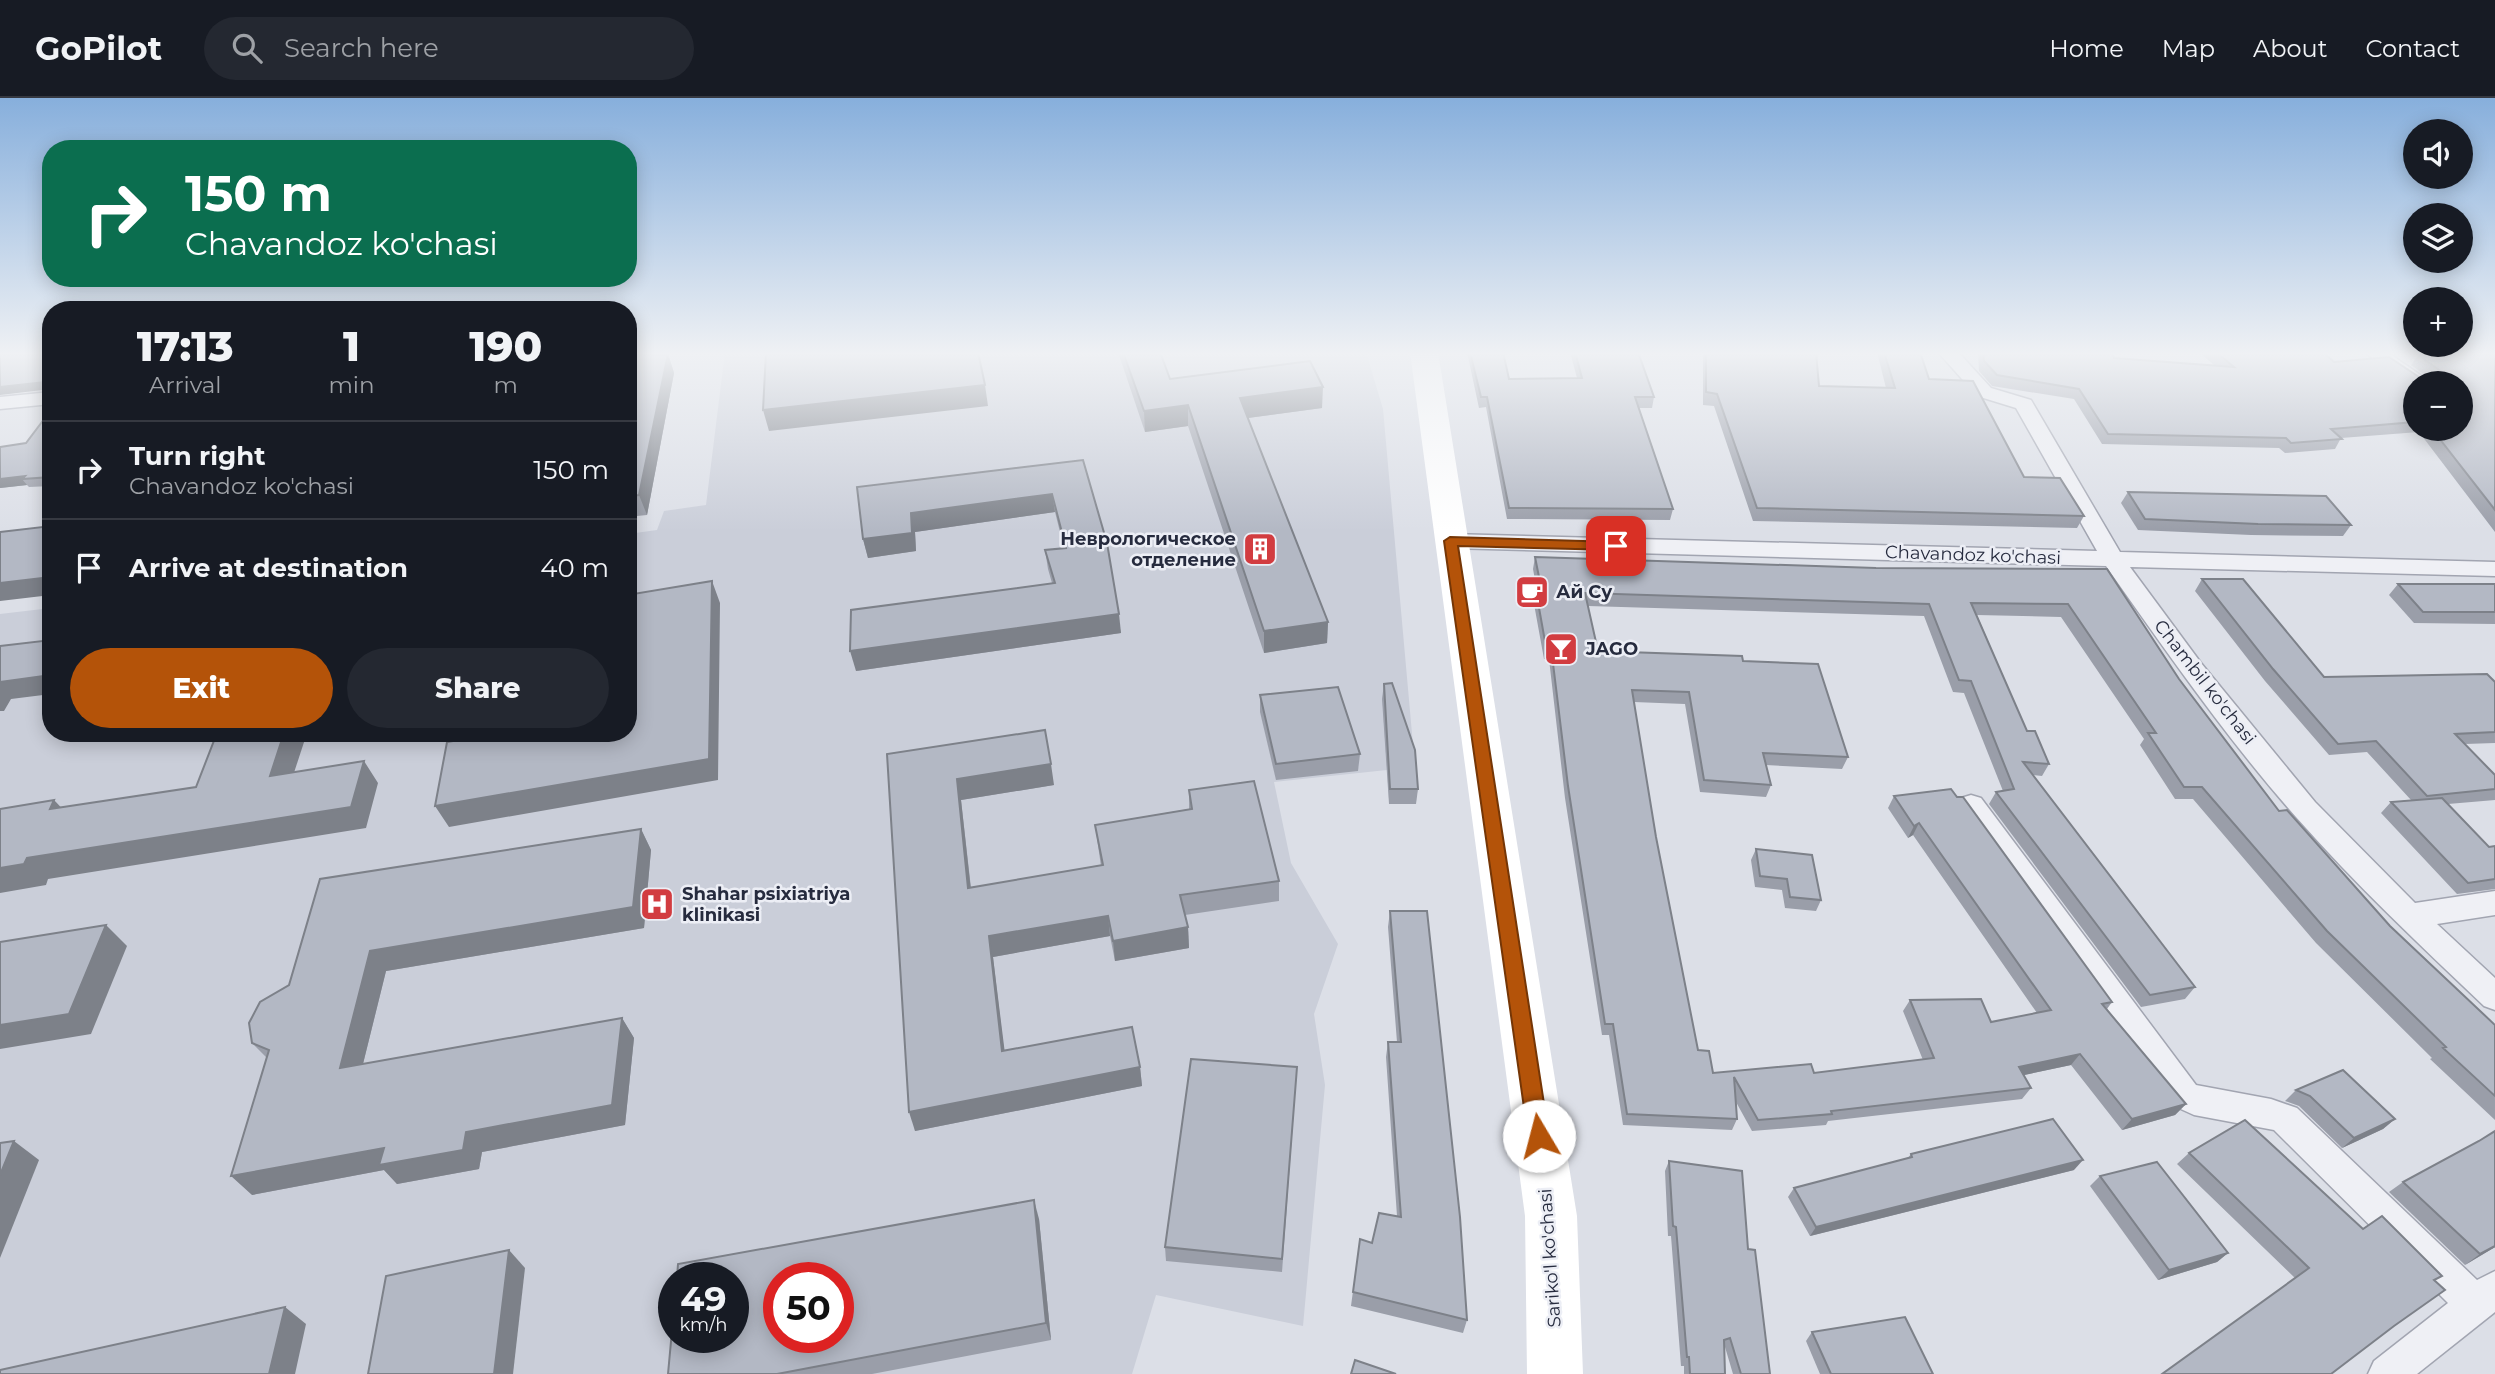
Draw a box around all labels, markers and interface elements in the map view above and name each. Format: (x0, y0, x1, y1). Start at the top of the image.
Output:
search box (204, 17, 694, 80)
text: GoPilot (35, 28, 162, 68)
icon: search (228, 29, 266, 67)
text: Search here (284, 32, 439, 64)
text: Home (2049, 34, 2124, 63)
text: Map (2162, 34, 2215, 63)
text: About (2253, 34, 2327, 63)
text: Contact (2365, 34, 2460, 63)
map controls (2403, 119, 2473, 441)
button: sound (2403, 119, 2473, 189)
text: 150 m (185, 164, 332, 223)
icon: right (70, 168, 161, 259)
button: layers (2403, 203, 2473, 273)
text: Chavandoz ko'chasi (185, 224, 498, 263)
button: + (2403, 287, 2473, 357)
text: 17:13 (137, 320, 234, 372)
text: 1 (343, 320, 360, 372)
text: 190 (469, 320, 542, 372)
text: Arrival (149, 371, 221, 399)
text: min (328, 371, 375, 399)
text: m (494, 371, 518, 399)
button: − (2403, 371, 2473, 441)
text: Turn right (129, 440, 265, 472)
icon: right (70, 451, 108, 489)
text: 150 m (533, 454, 609, 486)
text: Chavandoz ko'chasi (129, 472, 354, 500)
pin (1586, 516, 1646, 576)
icon: arrive (1597, 527, 1635, 565)
place label: Неврологическое отделение (1060, 528, 1236, 571)
building icon: Неврологическое отделение (1241, 530, 1279, 568)
street label: Chavandoz ko'chasi (1885, 541, 2061, 569)
icon: arrive (70, 549, 108, 587)
text: Arrive at destination (129, 552, 408, 584)
text: 40 m (540, 552, 609, 584)
cafe icon: Ай Су (1513, 573, 1551, 611)
place label: Ай Су (1556, 581, 1613, 603)
street label: Chambil ko'chasi (2149, 615, 2261, 749)
bar icon: JAGO (1542, 630, 1580, 668)
place label: JAGO (1585, 638, 1638, 660)
button: Exit (70, 648, 333, 728)
button: Share (347, 648, 609, 728)
place label: Shahar psixiatriya klinikasi (682, 883, 850, 926)
hospital icon: Shahar psixiatriya klinikasi (638, 885, 676, 923)
position arrow (1502, 1099, 1576, 1173)
street label: Sariko'l ko'chasi (1534, 1188, 1566, 1328)
speed limit sign: 50 (763, 1262, 854, 1353)
text: 49 (680, 1277, 727, 1320)
text: km/h (679, 1314, 728, 1336)

